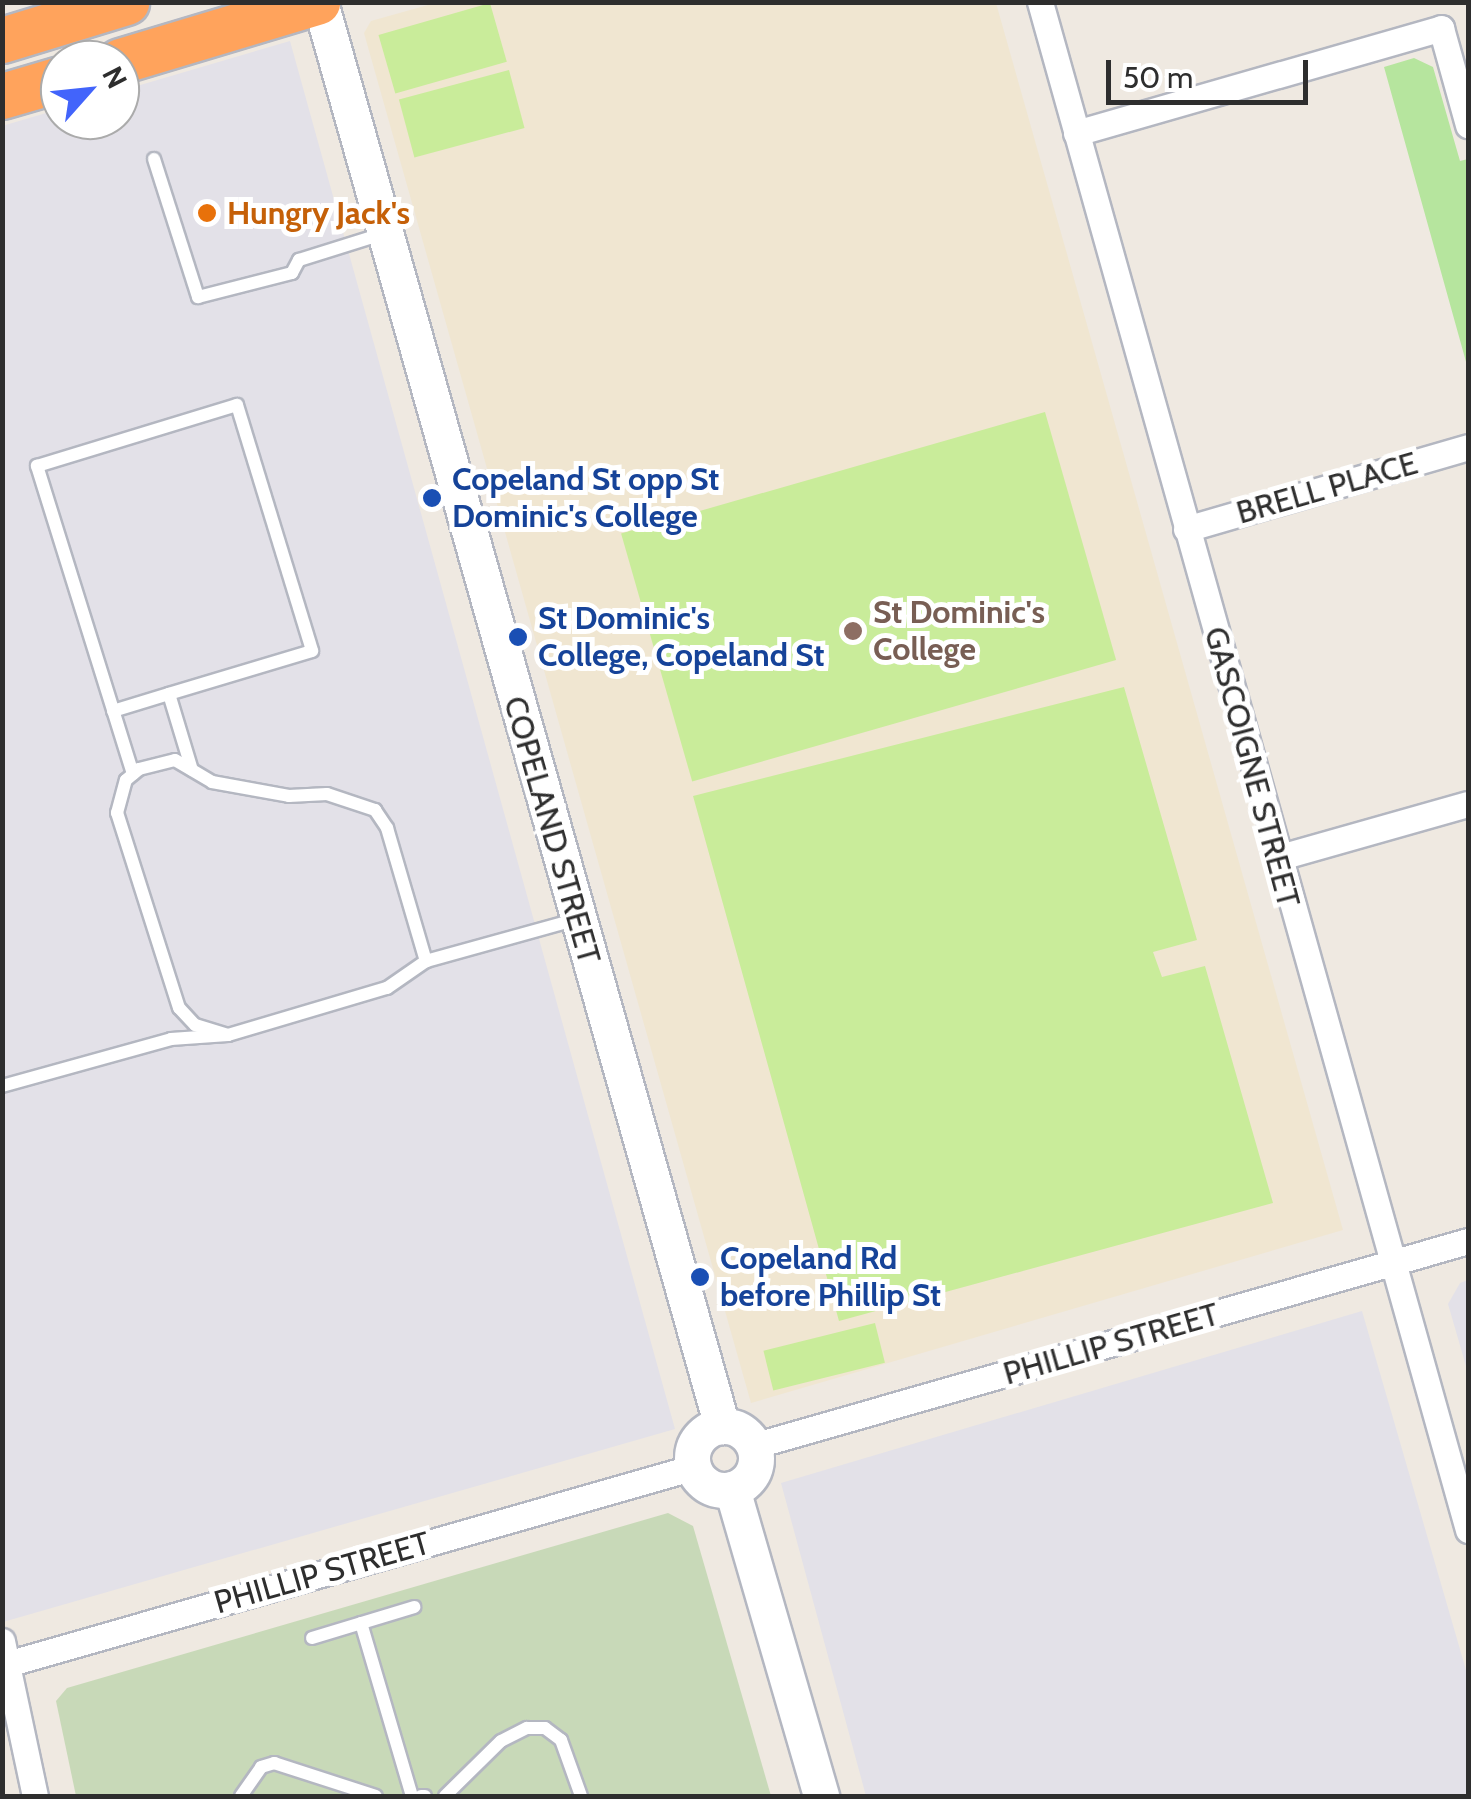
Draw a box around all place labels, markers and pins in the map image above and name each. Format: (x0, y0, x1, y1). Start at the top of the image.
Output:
place label: Hungry Jack's (227, 194, 410, 232)
marker: Hungry Jack's (196, 202, 218, 224)
place label: Copeland St opp St Dominic's College (452, 461, 719, 536)
marker: Copeland St opp St Dominic's College (421, 487, 443, 509)
place label: St Dominic's College (873, 594, 1045, 669)
place label: St Dominic's College, Copeland St (538, 600, 824, 675)
marker: St Dominic's College (842, 620, 864, 642)
marker: St Dominic's College, Copeland St (507, 626, 529, 648)
place label: Copeland Rd before Phillip St (720, 1240, 941, 1315)
marker: Copeland Rd before Phillip St (689, 1266, 711, 1288)

